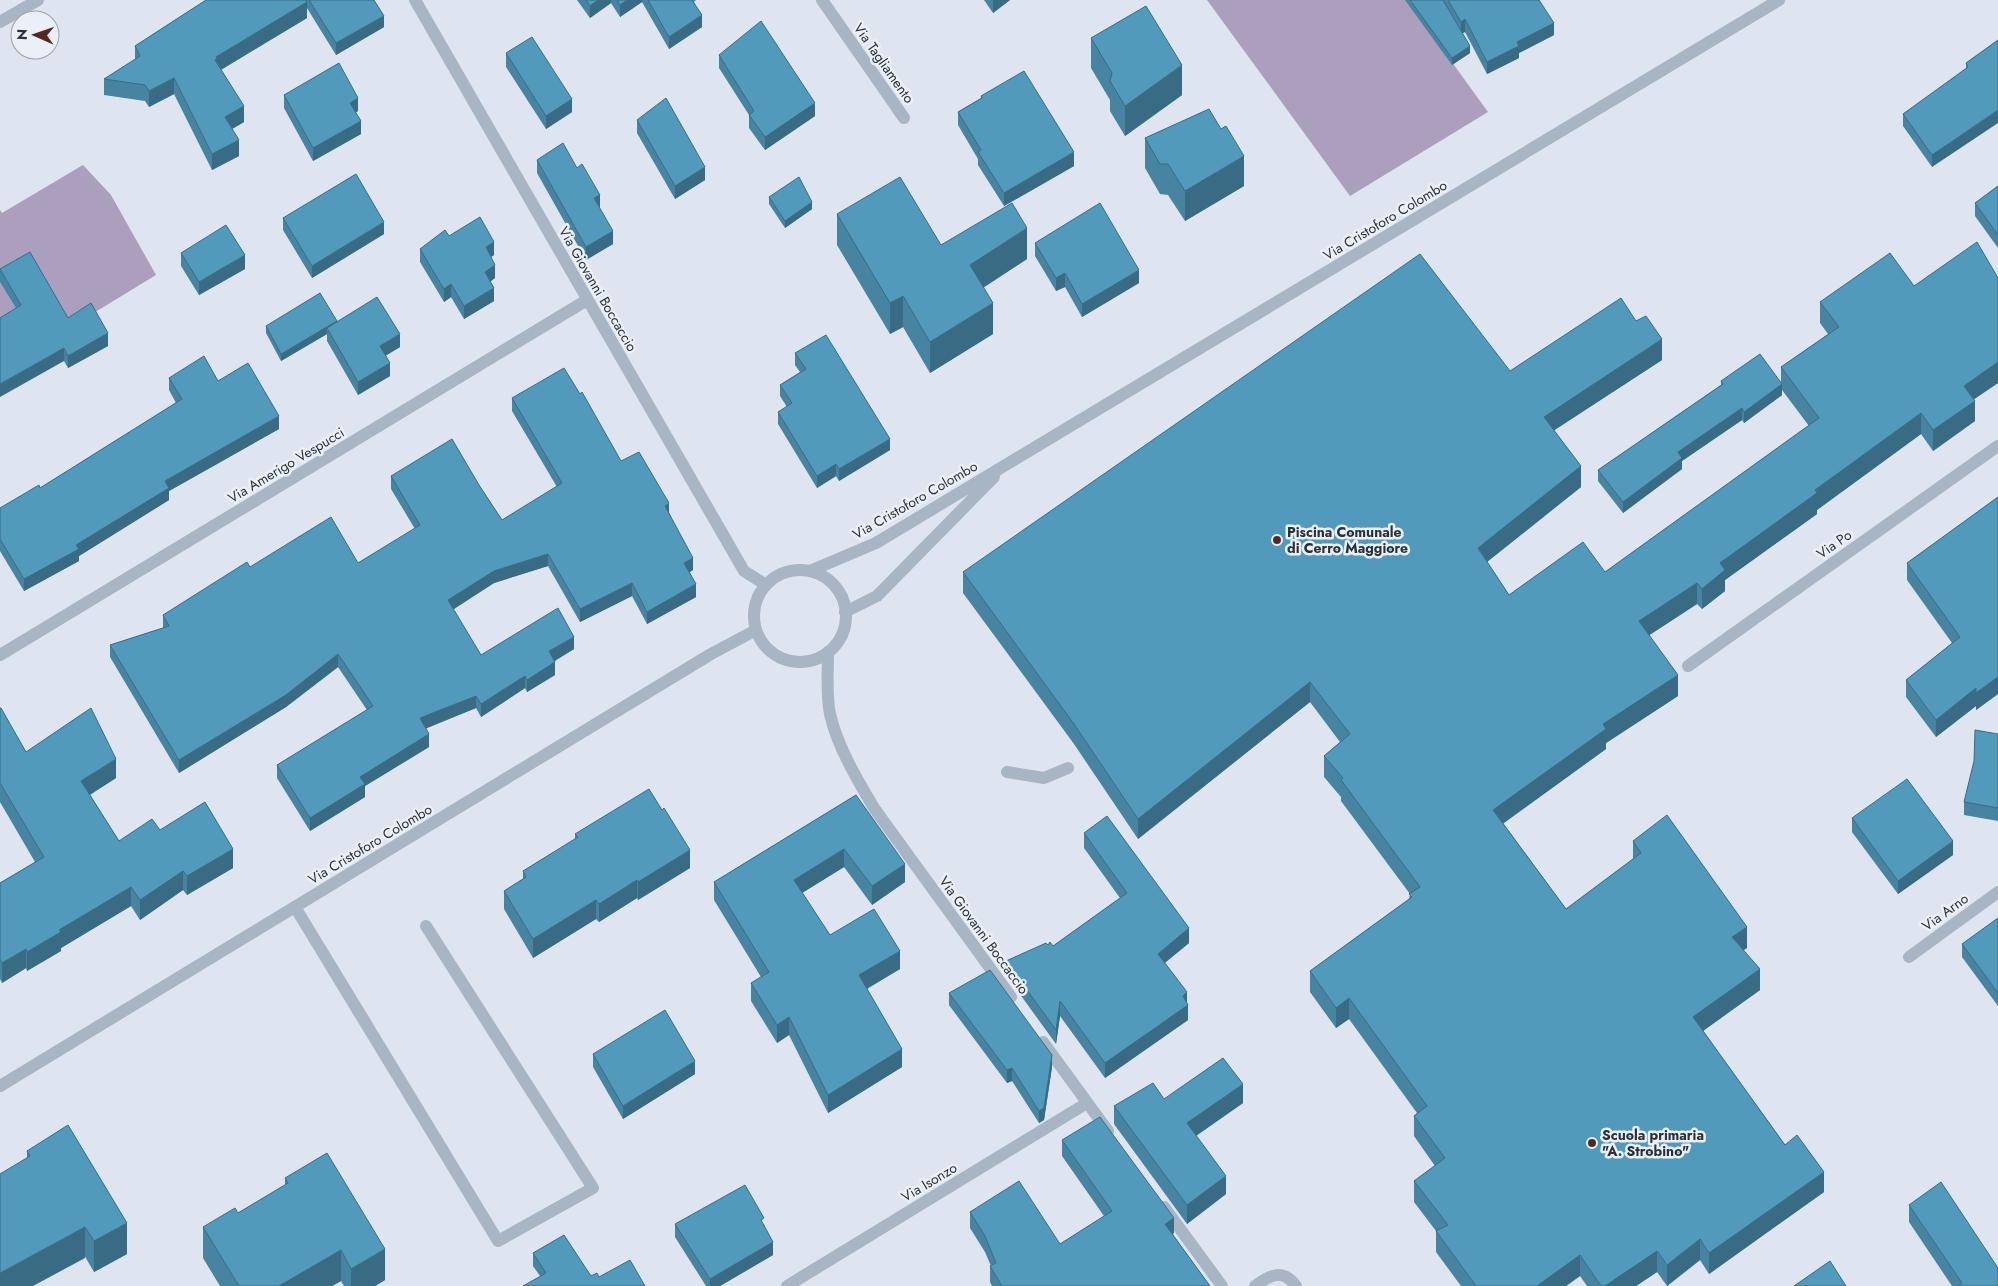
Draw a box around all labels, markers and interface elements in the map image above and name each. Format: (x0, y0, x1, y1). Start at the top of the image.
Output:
north arrow (10, 10, 60, 60)
street label: Via Tagliamento (849, 19, 919, 107)
text: N (12, 29, 32, 40)
street label: Via Cristoforo Colombo (1319, 175, 1451, 265)
street label: Via Giovanni Boccaccio (554, 223, 642, 356)
street label: Via Amerigo Vespucci (224, 422, 348, 508)
street label: Via Cristoforo Colombo (849, 456, 981, 544)
place label: Piscina Comunale di Cerro Maggiore (1287, 522, 1408, 558)
street label: Via Po (1812, 525, 1856, 563)
marker: Piscina Comunale di Cerro Maggiore (1271, 534, 1283, 546)
street label: Via Cristoforo Colombo (304, 799, 436, 889)
street label: Via Giovanni Boccaccio (934, 872, 1034, 998)
street label: Via Arno (1918, 888, 1973, 936)
place label: Scuola primaria "A. Strobino" (1602, 1125, 1704, 1161)
marker: Scuola primaria "A. Strobino" (1586, 1137, 1598, 1149)
street label: Via Isonzo (897, 1157, 961, 1206)

